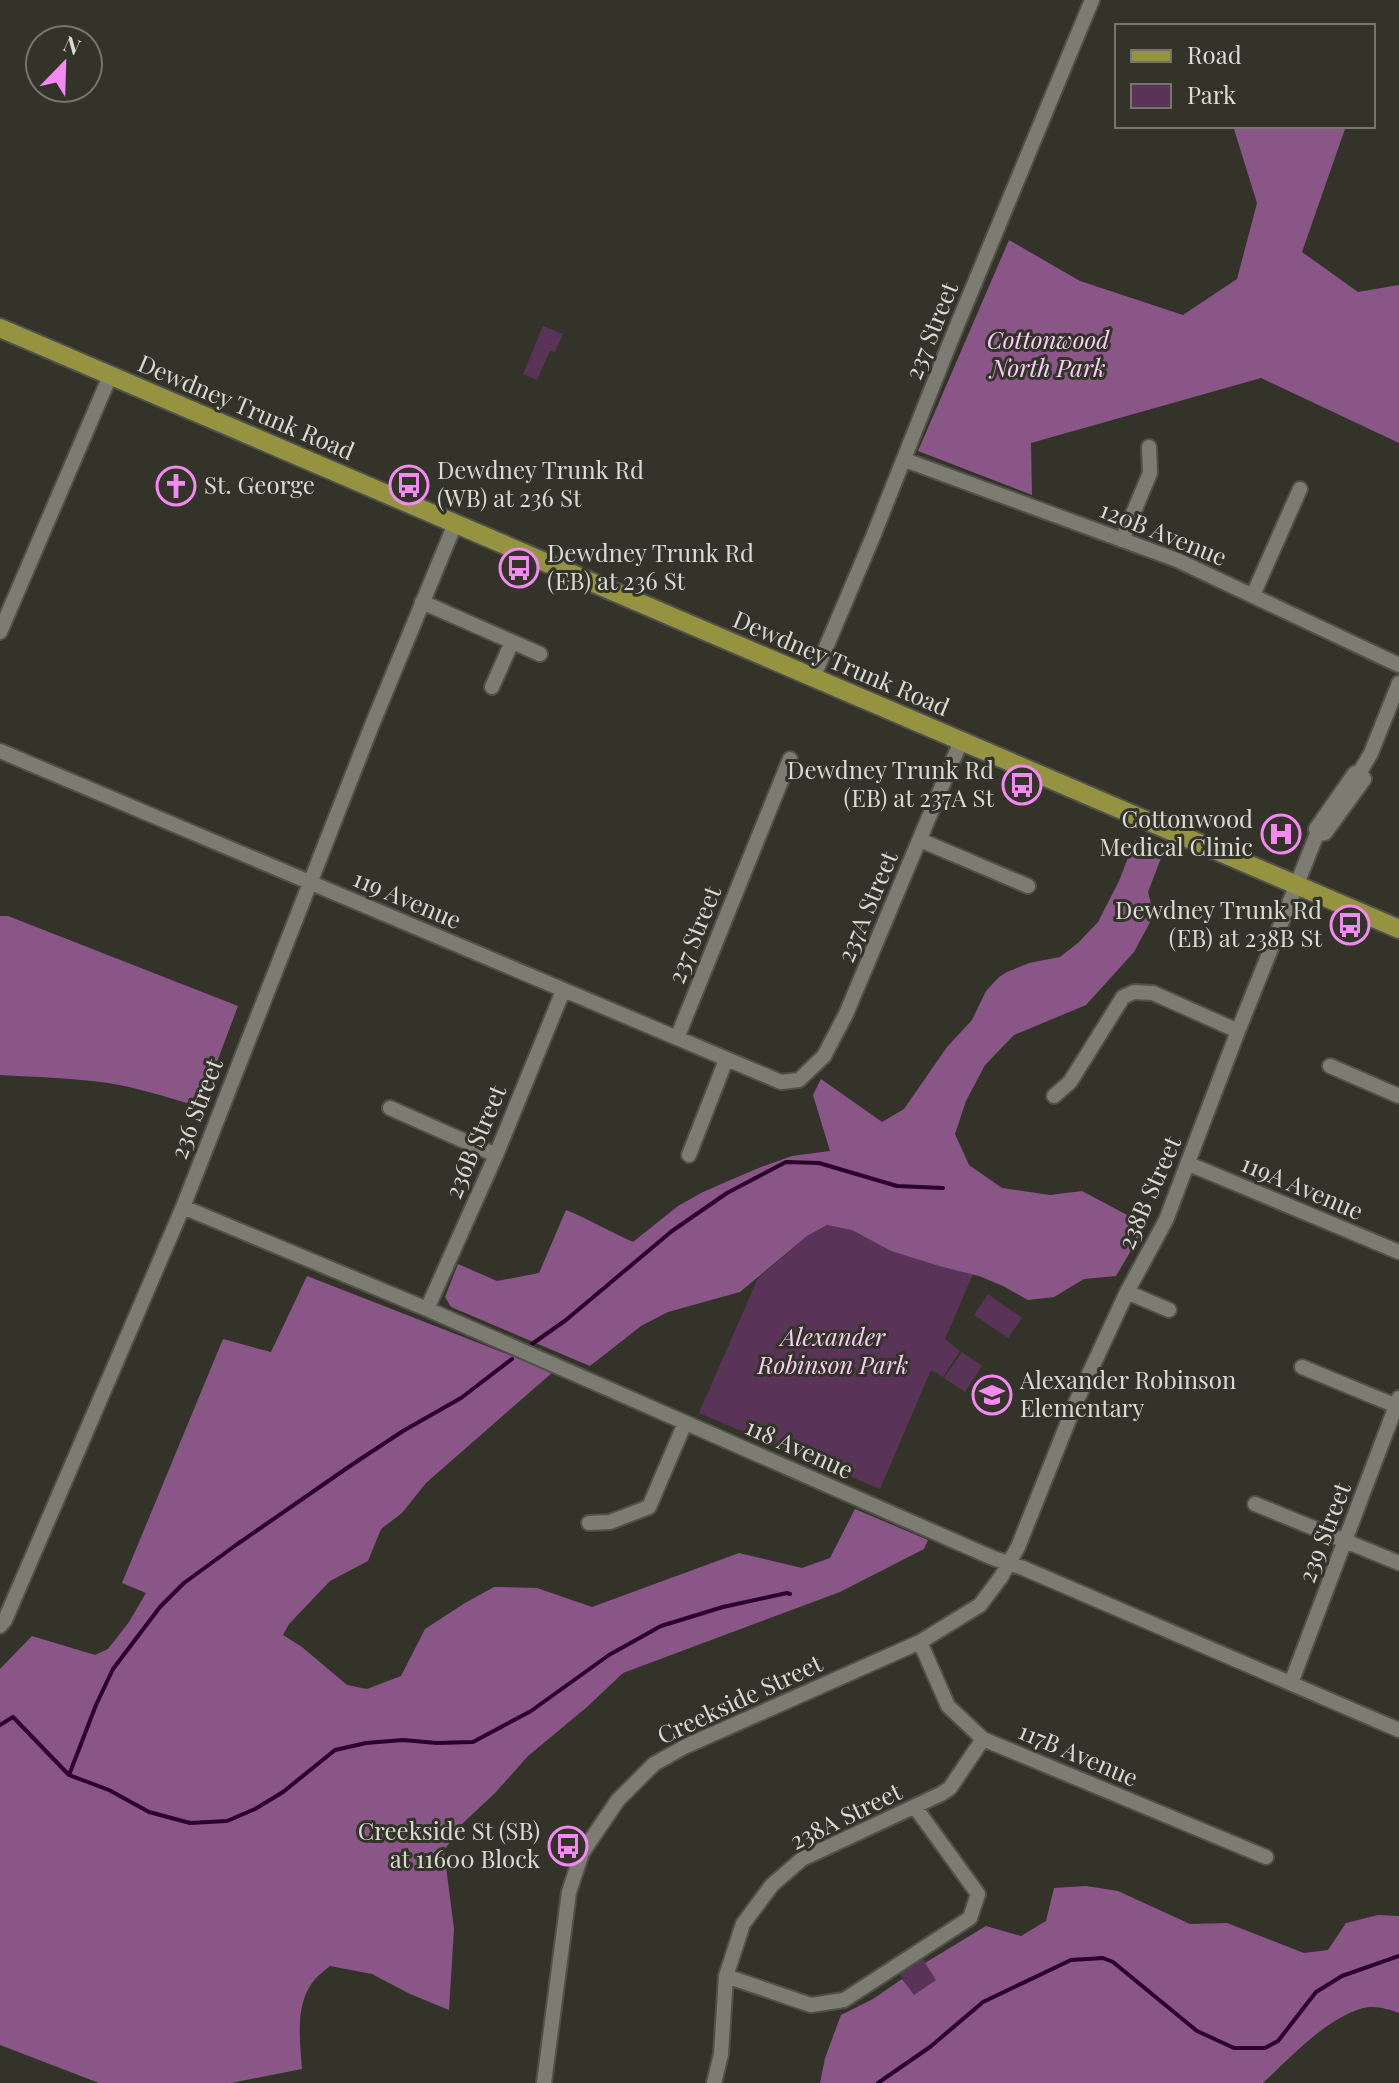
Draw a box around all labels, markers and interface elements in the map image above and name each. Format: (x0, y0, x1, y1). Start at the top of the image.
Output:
north arrow (24, 24, 104, 104)
legend (1115, 24, 1375, 128)
text: N (59, 28, 85, 62)
text: Road (1187, 38, 1242, 70)
text: Park (1187, 78, 1237, 110)
street label: 237 Street (896, 276, 964, 384)
park label: Cottonwood North Park (987, 323, 1110, 383)
street label: Dewdney Trunk Road (134, 346, 360, 466)
place label: Dewdney Trunk Rd (WB) at 236 St (437, 453, 644, 513)
bus stop icon: Dewdney Trunk Rd (WB) at 236 St (388, 464, 430, 506)
church icon: St. George (155, 465, 197, 507)
place label: St. George (204, 468, 315, 500)
street label: 120B Avenue (1096, 492, 1232, 572)
place label: Dewdney Trunk Rd (EB) at 236 St (547, 536, 754, 596)
bus stop icon: Dewdney Trunk Rd (EB) at 236 St (498, 547, 540, 589)
street label: Dewdney Trunk Road (729, 602, 955, 722)
place label: Dewdney Trunk Rd (EB) at 237A St (787, 753, 995, 813)
bus stop icon: Dewdney Trunk Rd (EB) at 237A St (1001, 764, 1043, 806)
place label: Cottonwood Medical Clinic (1100, 802, 1253, 862)
hospital icon: Cottonwood Medical Clinic (1260, 813, 1302, 855)
street label: 237A Street (828, 845, 904, 967)
street label: 119 Avenue (349, 861, 467, 935)
street label: 237 Street (659, 880, 727, 988)
place label: Dewdney Trunk Rd (EB) at 238B St (1115, 893, 1322, 953)
bus stop icon: Dewdney Trunk Rd (EB) at 238B St (1329, 904, 1371, 946)
street label: 236 Street (161, 1053, 229, 1163)
street label: 236B Street (436, 1079, 513, 1203)
street label: 238B Street (1109, 1130, 1187, 1254)
street label: 119A Avenue (1237, 1146, 1369, 1226)
park label: Alexander Robinson Park (757, 1320, 908, 1380)
place label: Alexander Robinson Elementary (1019, 1363, 1236, 1423)
school or university icon: Alexander Robinson Elementary (971, 1374, 1013, 1416)
street label: 118 Avenue (741, 1409, 859, 1485)
street label: 239 Street (1289, 1477, 1357, 1587)
street label: Creekside Street (652, 1646, 827, 1750)
street label: 117B Avenue (1014, 1714, 1143, 1793)
street label: 238A Street (784, 1774, 907, 1856)
place label: Creekside St (SB) at 11600 Block (358, 1814, 541, 1874)
bus stop icon: Creekside St (SB) at 11600 Block (547, 1825, 589, 1867)

